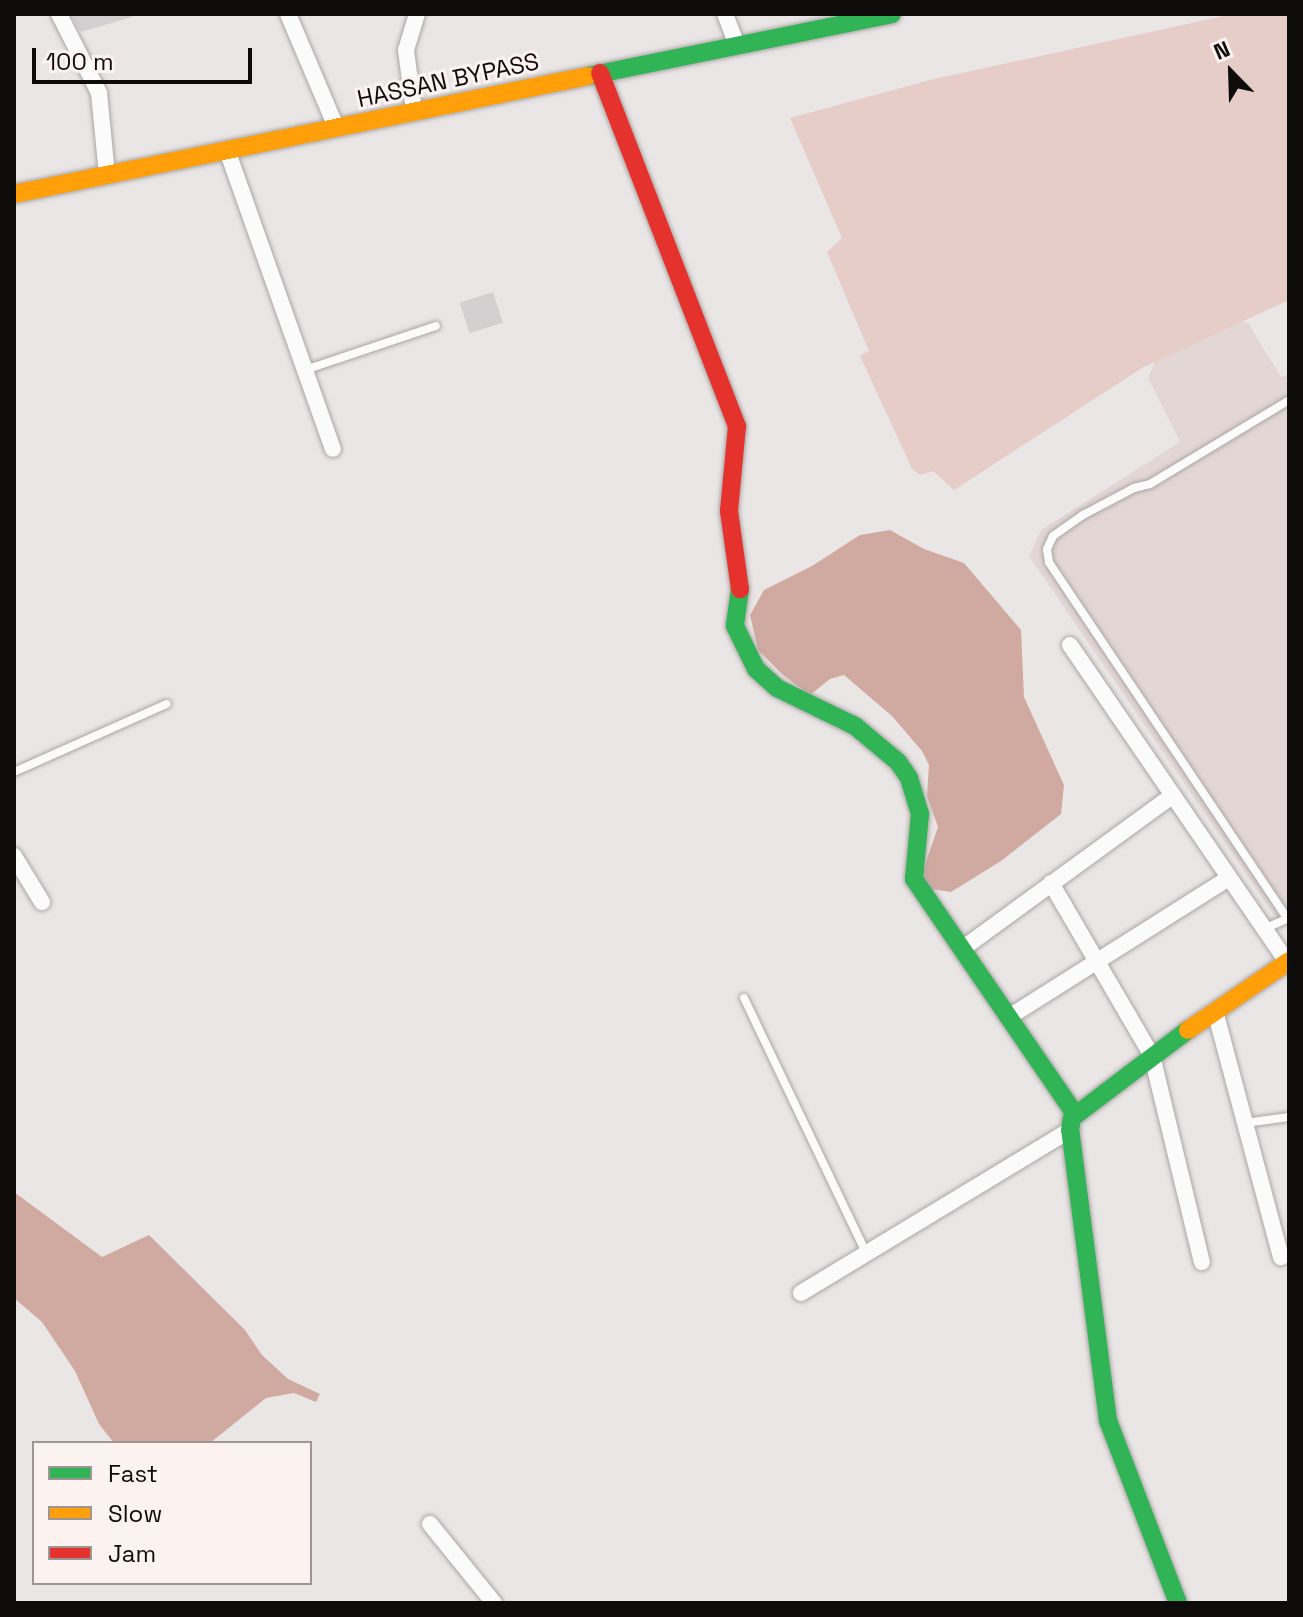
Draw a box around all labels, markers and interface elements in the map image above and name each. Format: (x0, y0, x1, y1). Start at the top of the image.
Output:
scale bar (36, 32, 256, 82)
north arrow (1191, 32, 1271, 112)
text: N (1209, 34, 1234, 66)
text: 100 m (46, 46, 114, 77)
street label: HASSAN BYPASS (355, 47, 541, 113)
legend (32, 1441, 312, 1585)
text: Fast (108, 1458, 158, 1489)
text: Slow (108, 1498, 162, 1529)
text: Jam (108, 1538, 156, 1569)

